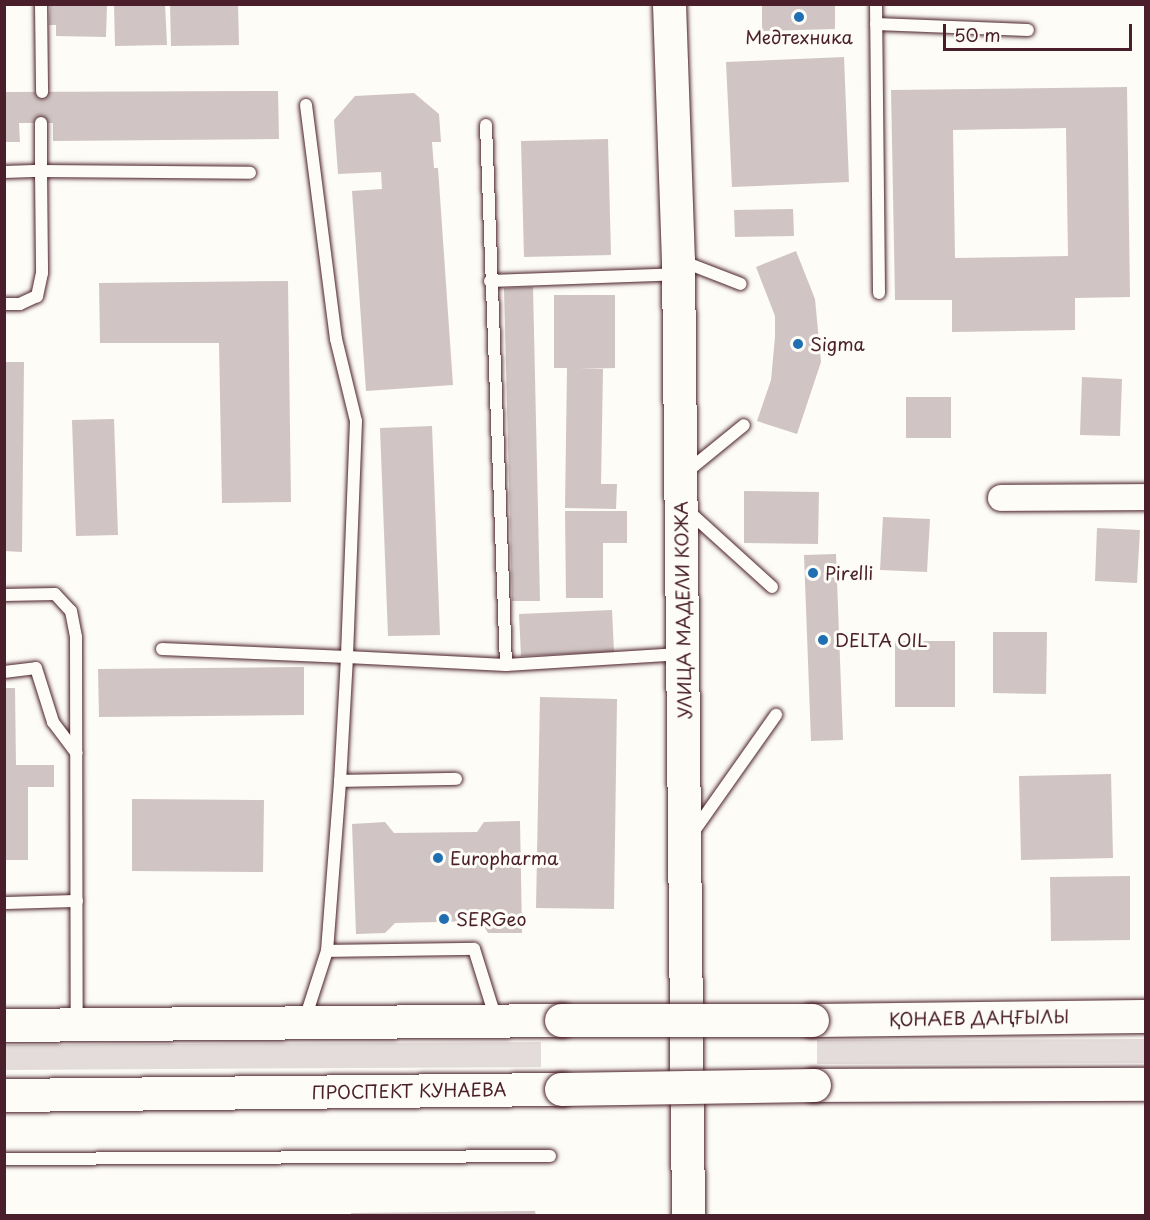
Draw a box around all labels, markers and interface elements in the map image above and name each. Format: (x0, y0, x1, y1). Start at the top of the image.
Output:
marker: Медтехника (792, 10, 806, 24)
scale bar (946, 12, 1135, 50)
text: 50 m (954, 21, 1001, 48)
place label: Медтехника (745, 26, 853, 48)
place label: Sigma (810, 333, 865, 355)
marker: Sigma (791, 337, 805, 351)
street label: УЛИЦА МАДЕЛИ КОЖА (670, 500, 696, 720)
place label: Pirelli (825, 562, 873, 584)
marker: Pirelli (806, 566, 820, 580)
place label: DELTA OIL (835, 629, 929, 651)
marker: DELTA OIL (816, 633, 830, 647)
place label: Europharma (450, 847, 558, 869)
marker: Europharma (431, 851, 445, 865)
place label: SERGeo (456, 908, 527, 930)
marker: SERGeo (437, 912, 451, 926)
street label: ҚОНАЕВ ДАҢҒЫЛЫ (889, 1006, 1069, 1030)
street label: ПРОСПЕКТ КУНАЕВА (311, 1078, 507, 1104)

